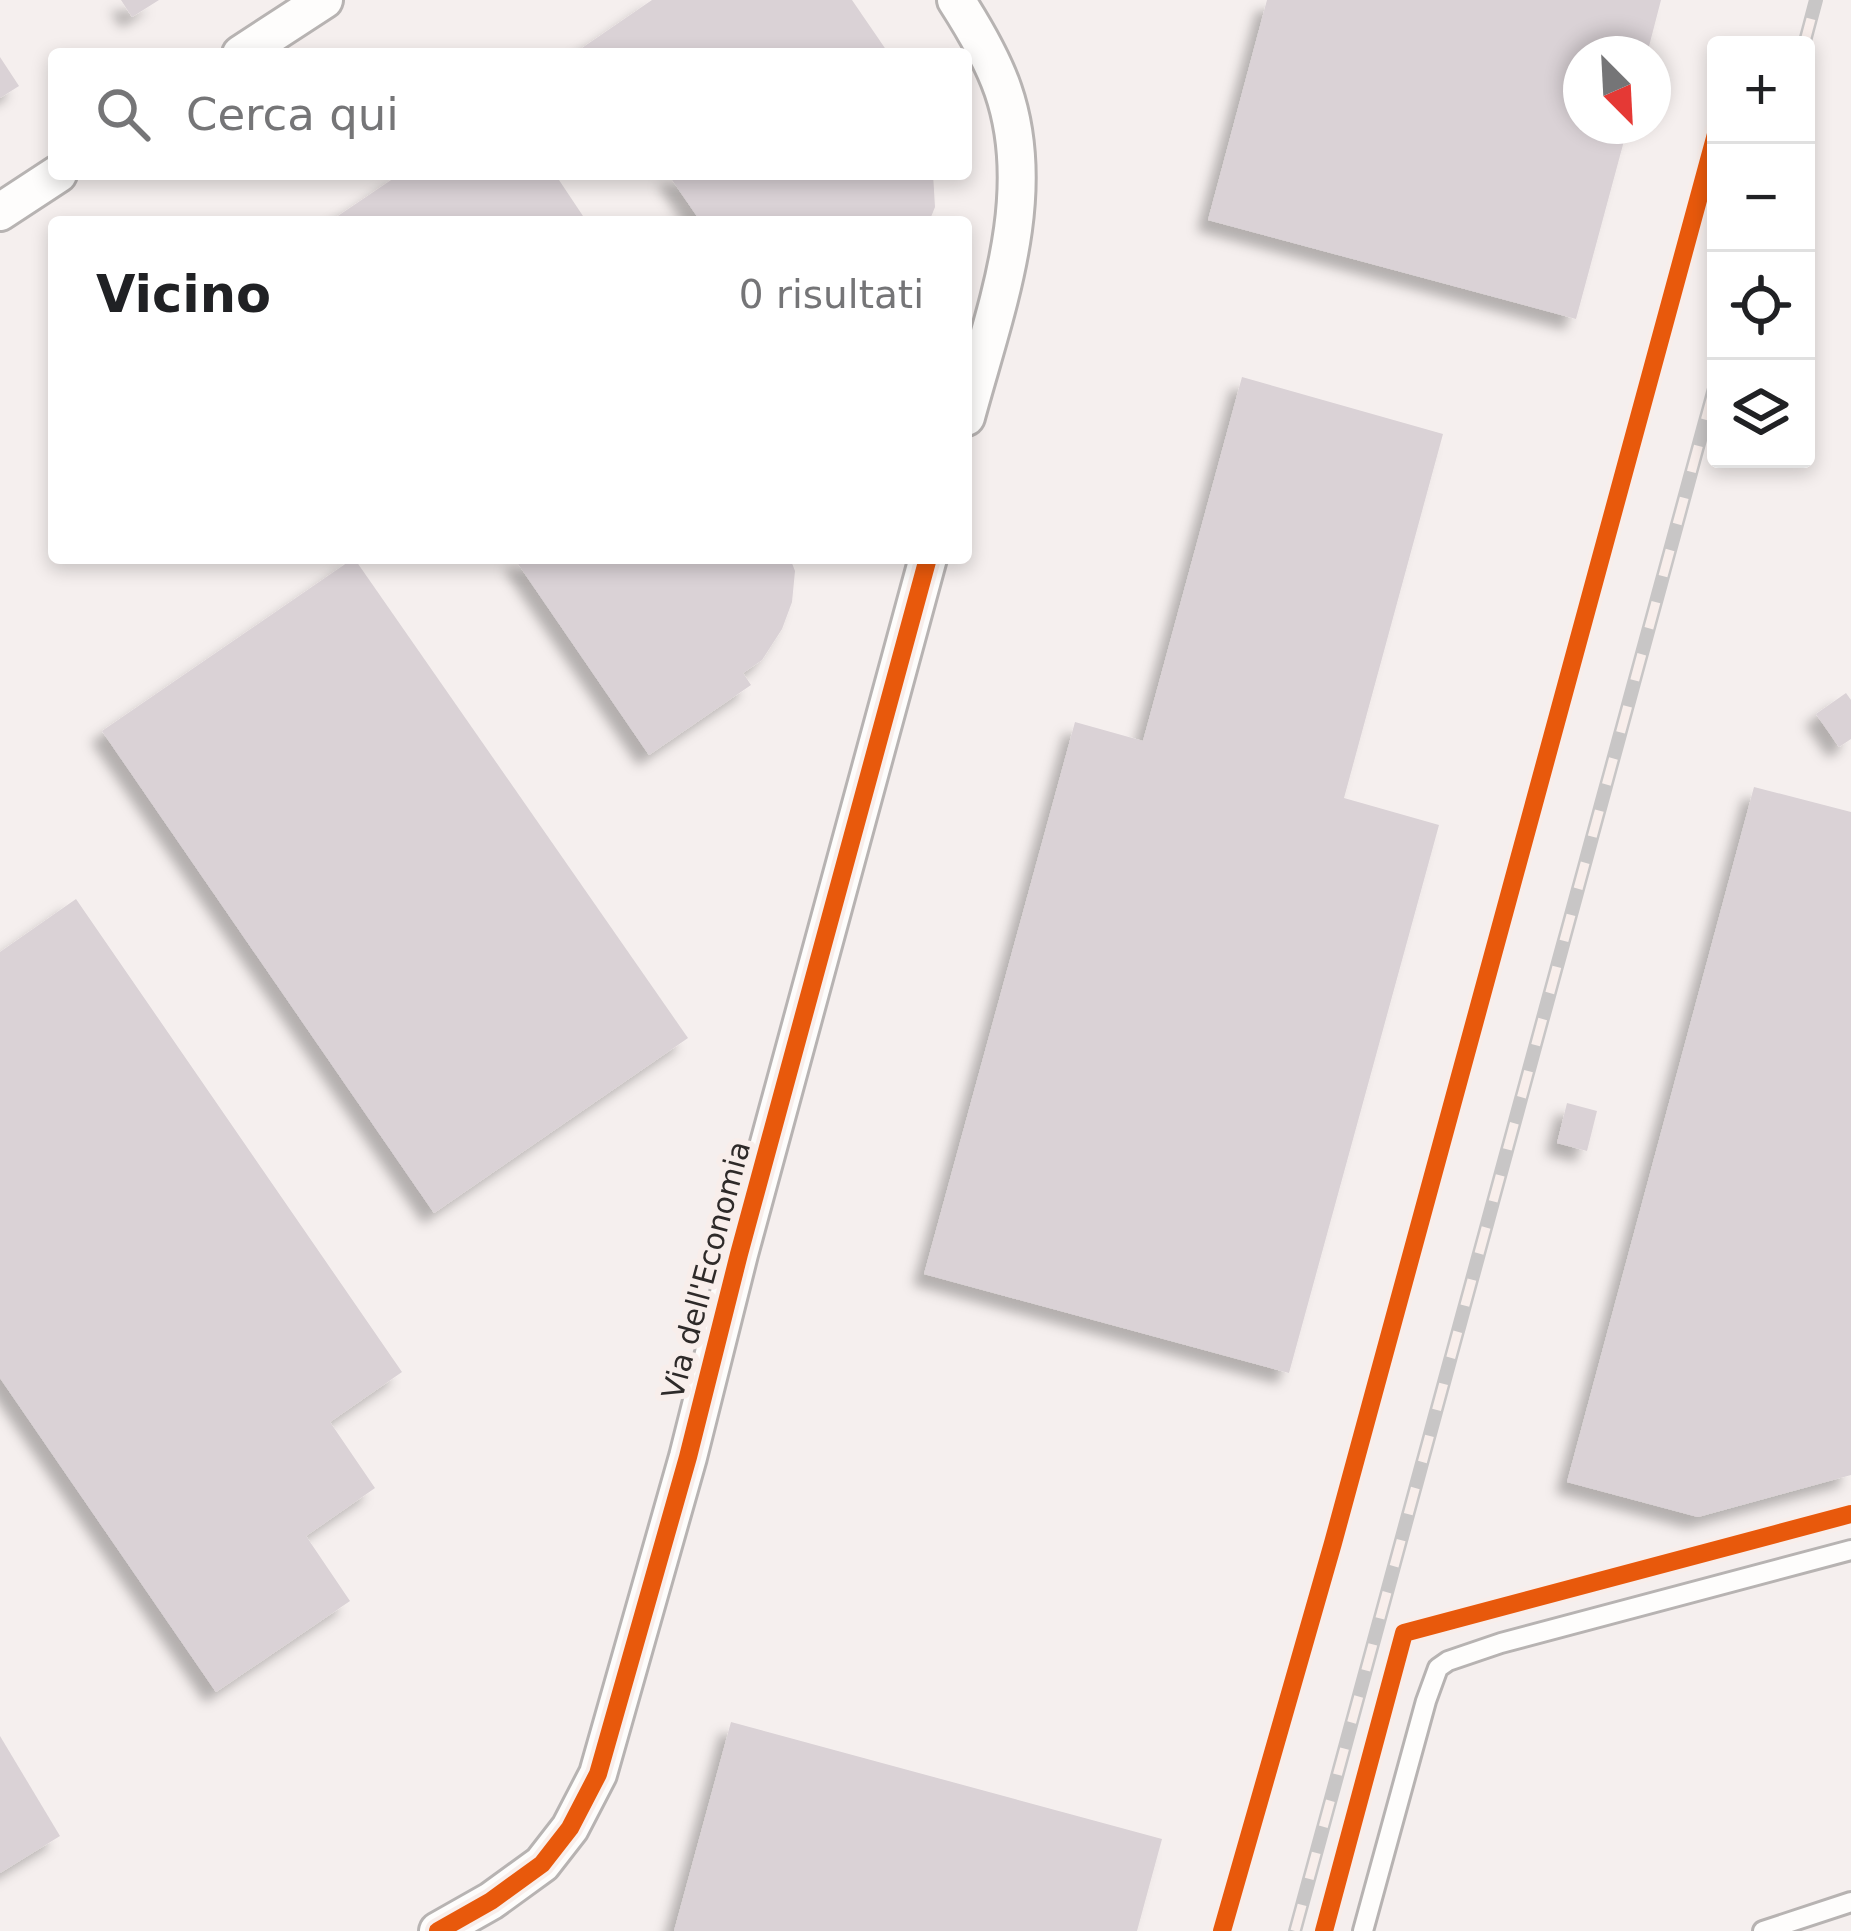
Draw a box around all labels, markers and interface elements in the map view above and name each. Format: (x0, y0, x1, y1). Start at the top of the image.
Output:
north arrow (1563, 36, 1671, 144)
map controls (1707, 36, 1815, 468)
button: + (1707, 36, 1815, 144)
search box (48, 48, 972, 180)
icon: search (90, 81, 156, 147)
text: Cerca qui (186, 88, 399, 141)
button: − (1707, 144, 1815, 252)
button: locate (1707, 252, 1815, 360)
text: Vicino (96, 265, 271, 324)
text: 0 risultati (739, 272, 924, 317)
button: layers (1707, 360, 1815, 468)
street label: Via dell'Economia (655, 1137, 757, 1403)

